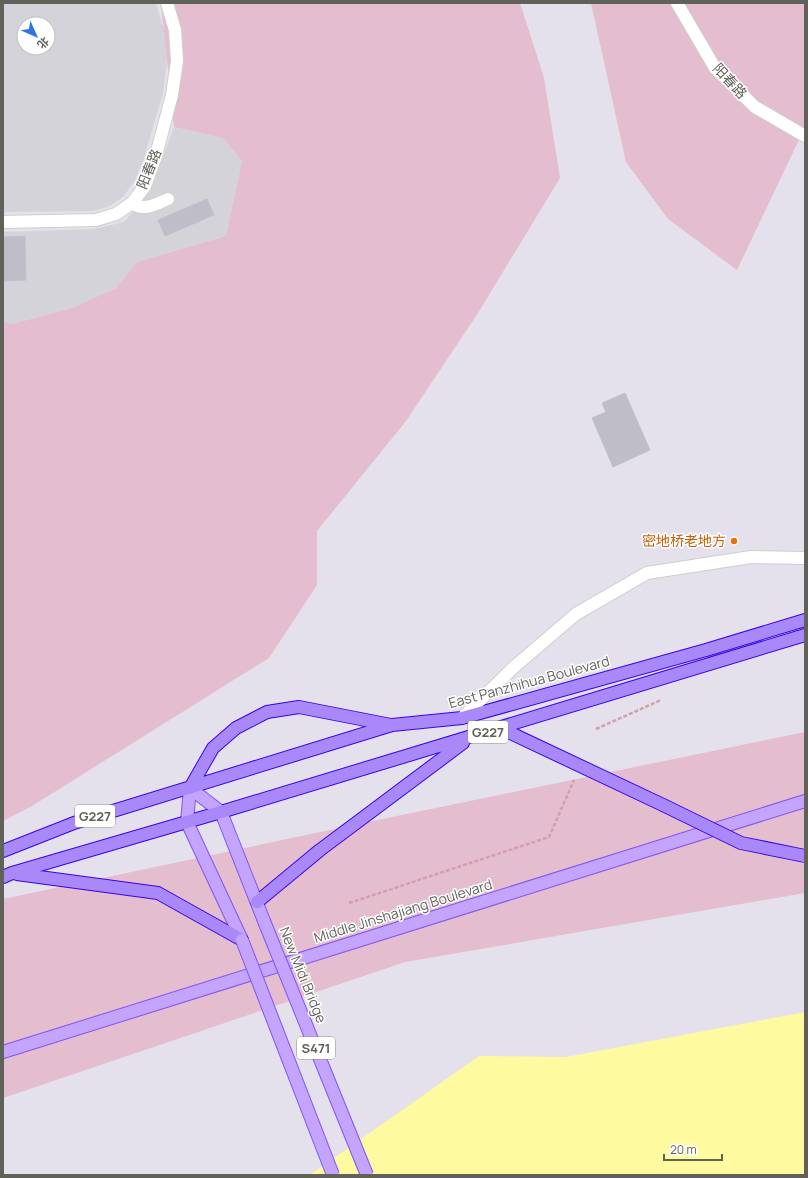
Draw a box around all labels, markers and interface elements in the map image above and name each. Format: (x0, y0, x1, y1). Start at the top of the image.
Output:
north arrow (16, 16, 56, 56)
text: 北 (34, 34, 53, 53)
street label: 阳春路 (709, 59, 752, 102)
street label: 阳春路 (132, 146, 165, 192)
place label: 密地桥老地方 (642, 531, 726, 550)
marker: 密地桥老地方 (729, 536, 739, 546)
street label: East Panzhihua Boulevard (446, 651, 611, 712)
road number: G227 (468, 721, 508, 743)
road number: G227 (75, 805, 115, 827)
street label: Middle Jinshajiang Boulevard (311, 874, 494, 947)
street label: New Midi Bridge (276, 924, 331, 1026)
road number: S471 (297, 1037, 335, 1059)
scale bar (664, 1136, 722, 1162)
text: 20 m (670, 1141, 697, 1158)

